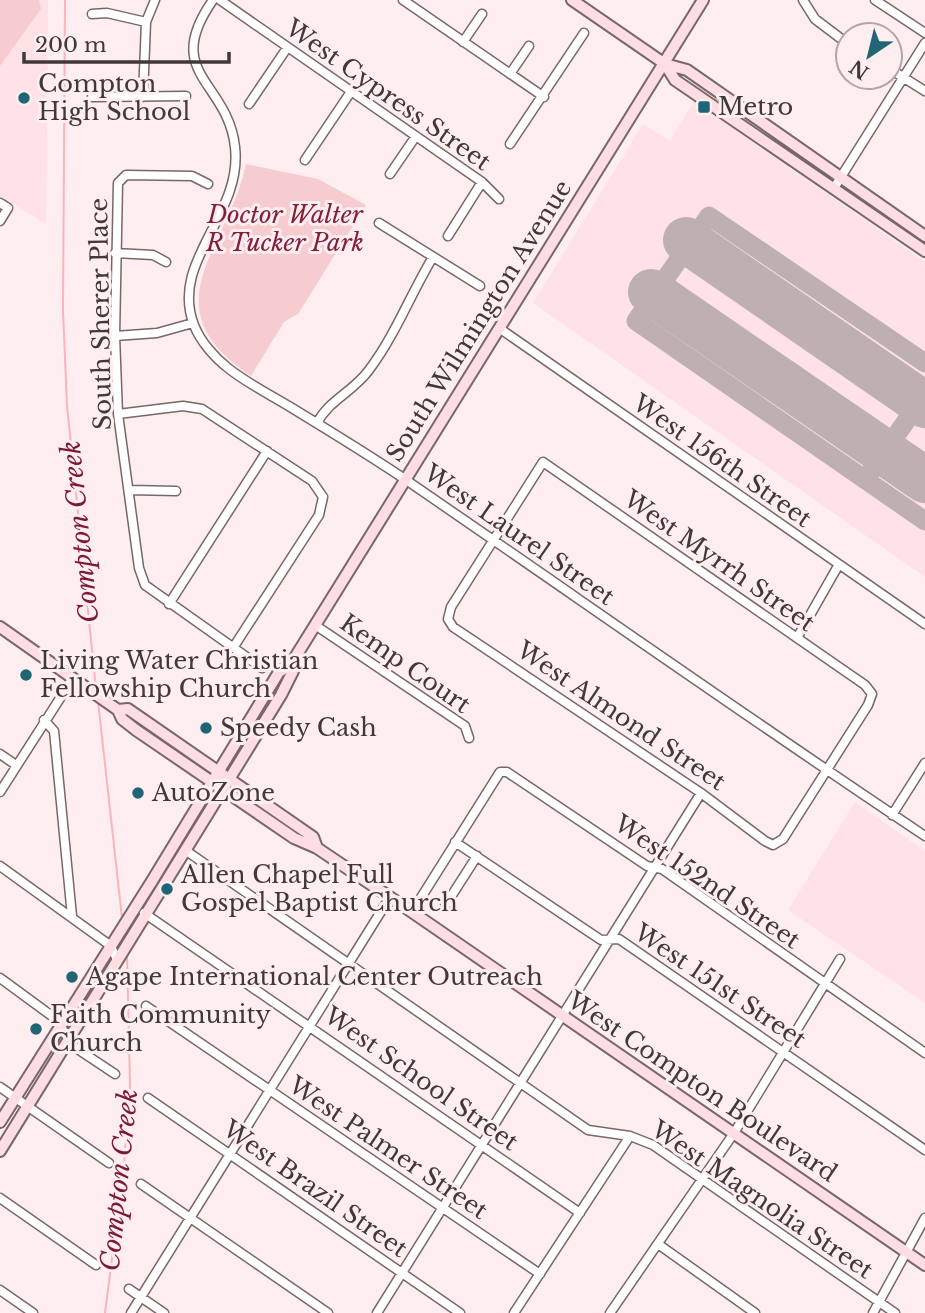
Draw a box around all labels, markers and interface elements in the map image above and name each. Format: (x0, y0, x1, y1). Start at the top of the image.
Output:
street label: West Cypress Street (279, 12, 496, 176)
scale bar (24, 21, 229, 65)
north arrow (834, 21, 904, 91)
text: 200 m (35, 32, 107, 58)
text: N (846, 55, 873, 84)
place label: Compton High School (38, 69, 190, 126)
marker: Compton High School (16, 90, 32, 106)
place label: Metro (718, 92, 793, 121)
marker: Metro (696, 99, 712, 115)
street label: South Wilmington Avenue (380, 175, 577, 467)
street label: South Sherer Place (84, 198, 117, 430)
park label: Doctor Walter R Tucker Park (205, 200, 364, 257)
street label: West 156th Street (627, 388, 817, 533)
water label: Compton Creek (55, 439, 105, 625)
street label: West Laurel Street (418, 457, 620, 611)
street label: West Myrrh Street (617, 483, 820, 637)
street label: Kemp Court (335, 608, 476, 719)
street label: West Almond Street (511, 634, 731, 796)
place label: Living Water Christian Fellowship Church (40, 646, 318, 703)
marker: Living Water Christian Fellowship Church (18, 667, 34, 683)
place label: Speedy Cash (220, 713, 377, 742)
marker: Speedy Cash (198, 720, 214, 736)
place label: AutoZone (151, 778, 275, 807)
marker: AutoZone (130, 785, 146, 801)
street label: West 152nd Street (608, 808, 806, 955)
place label: Allen Chapel Full Gospel Baptist Church (180, 860, 458, 917)
marker: Allen Chapel Full Gospel Baptist Church (159, 881, 175, 897)
street label: West 151st Street (628, 917, 812, 1054)
place label: Agape International Center Outreach (85, 962, 543, 991)
marker: Agape International Center Outreach (64, 969, 80, 985)
street label: West Compton Boulevard (561, 985, 842, 1188)
place label: Faith Community Church (50, 1000, 271, 1057)
street label: West School Street (318, 1000, 524, 1156)
marker: Faith Community Church (28, 1021, 44, 1037)
street label: West Palmer Street (282, 1070, 493, 1225)
water label: Compton Creek (94, 1087, 144, 1273)
street label: West Brazil Street (217, 1113, 413, 1263)
street label: West Magnolia Street (645, 1114, 879, 1285)

